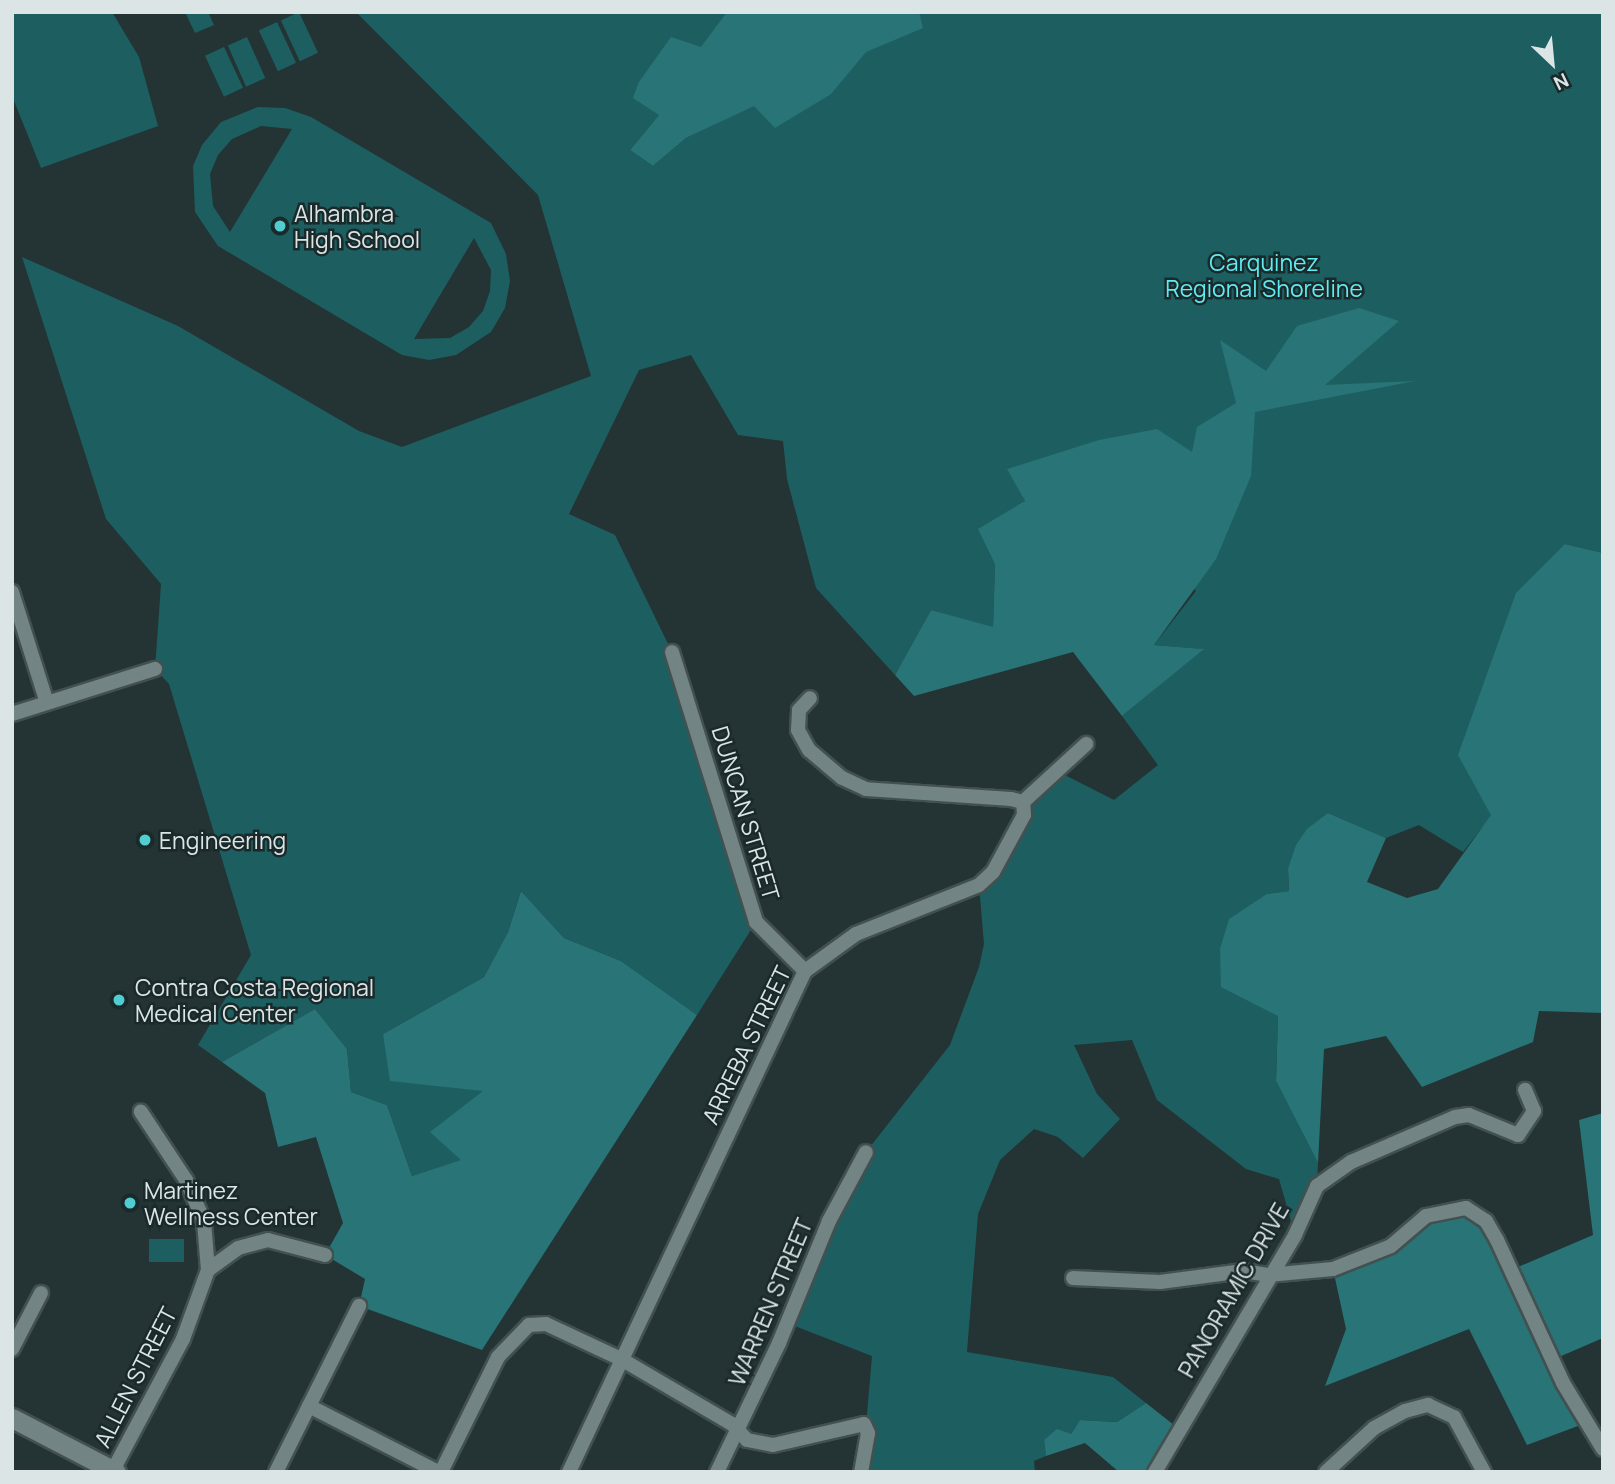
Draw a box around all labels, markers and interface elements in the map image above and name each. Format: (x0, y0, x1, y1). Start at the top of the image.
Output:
north arrow (1517, 28, 1587, 98)
text: N (1549, 67, 1573, 97)
place label: Alhambra High School (294, 199, 420, 253)
marker: Alhambra High School (272, 218, 288, 234)
park label: Carquinez Regional Shoreline (1165, 248, 1363, 302)
street label: DUNCAN STREET (706, 723, 786, 903)
place label: Engineering (159, 826, 286, 854)
marker: Engineering (137, 832, 153, 848)
street label: ARREBA STREET (696, 962, 796, 1128)
place label: Contra Costa Regional Medical Center (135, 973, 374, 1027)
marker: Contra Costa Regional Medical Center (109, 990, 129, 1010)
place label: Martinez Wellness Center (144, 1176, 318, 1230)
marker: Martinez Wellness Center (122, 1195, 138, 1211)
street label: PANORAMIC DRIVE (1172, 1198, 1294, 1382)
street label: WARREN STREET (722, 1214, 818, 1390)
street label: ALLEN STREET (88, 1302, 182, 1452)

